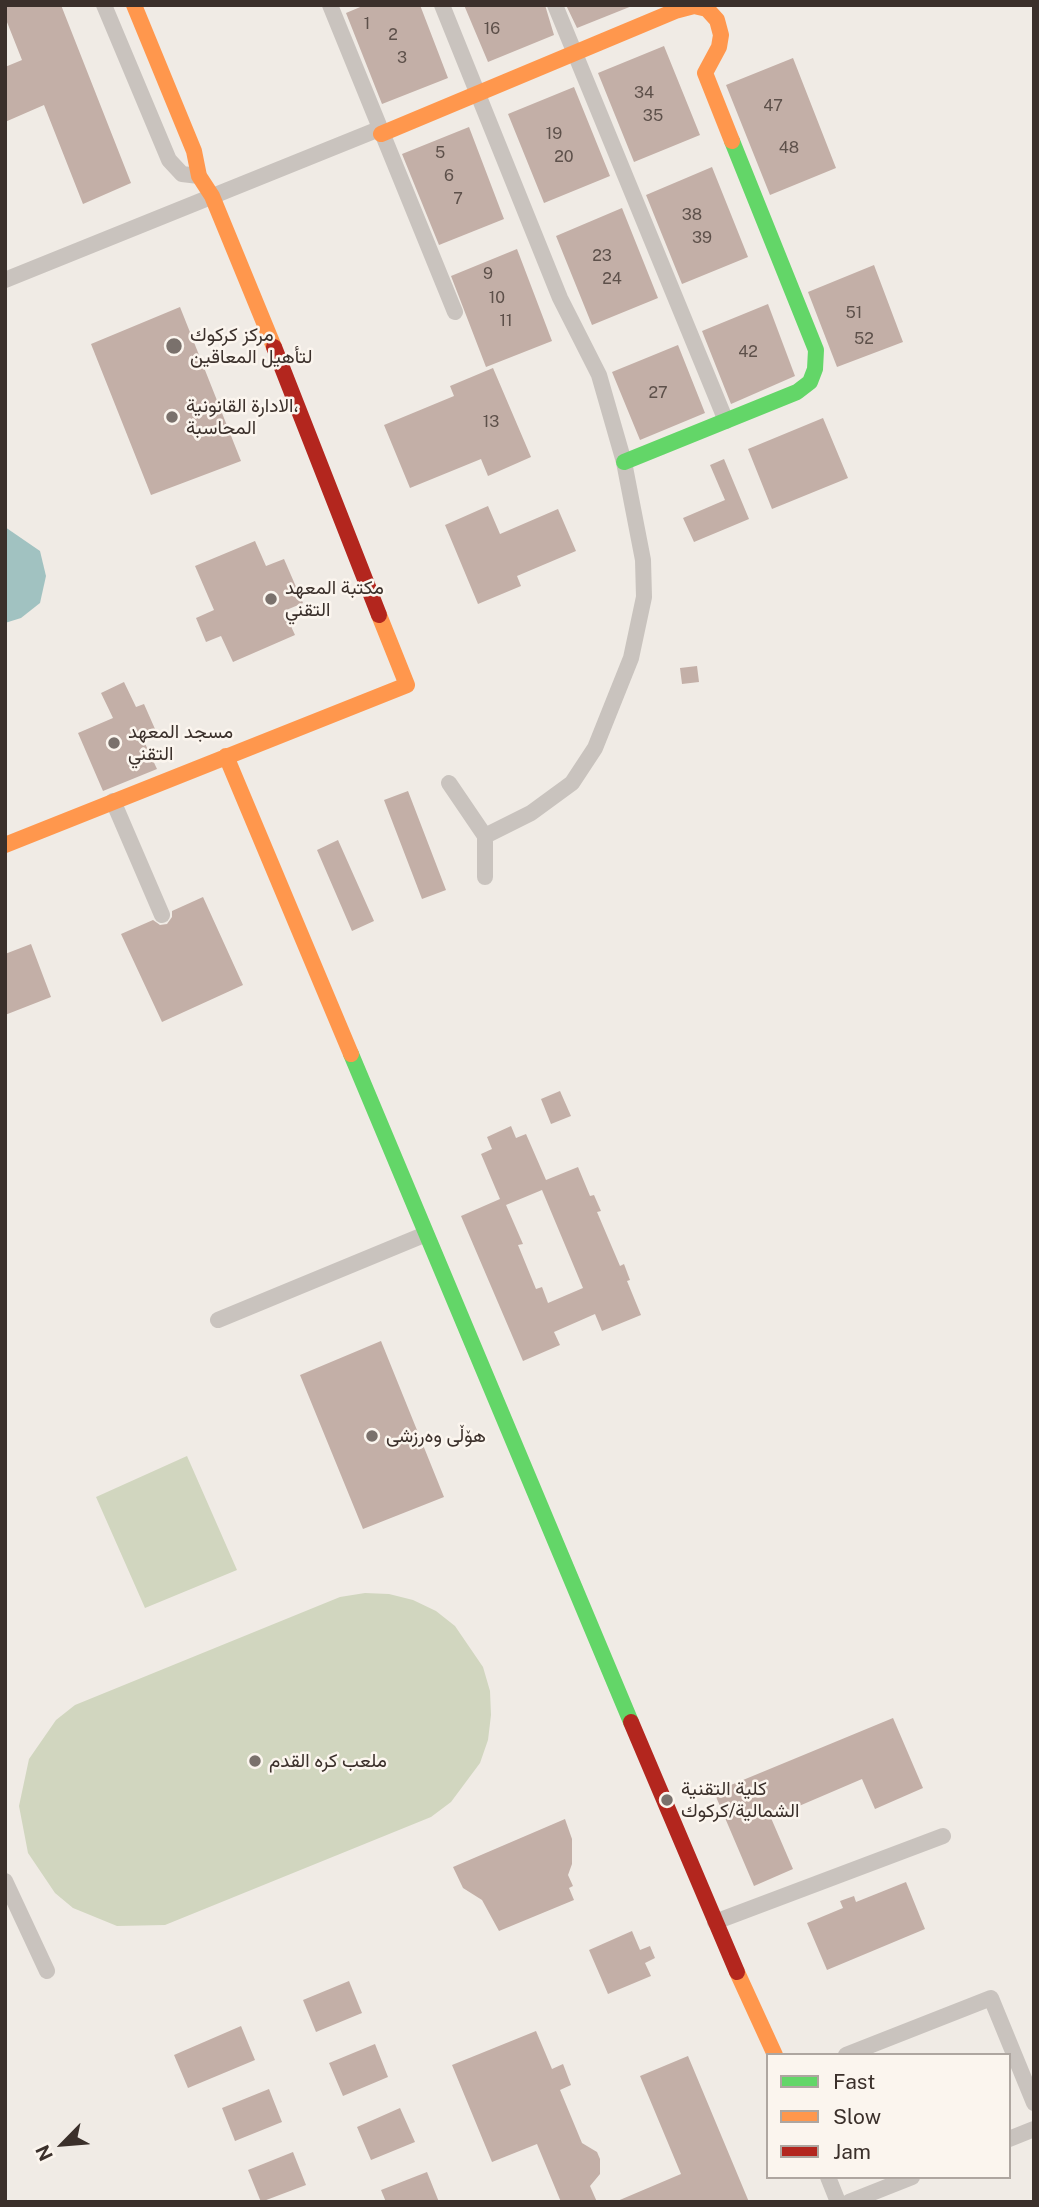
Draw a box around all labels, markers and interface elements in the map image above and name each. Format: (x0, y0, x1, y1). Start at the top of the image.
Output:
house number: 1 (364, 14, 370, 34)
house number: 16 (484, 19, 500, 39)
house number: 2 (388, 25, 398, 45)
house number: 3 (397, 48, 407, 68)
house number: 34 (634, 83, 654, 103)
house number: 47 (763, 96, 783, 116)
house number: 35 (643, 106, 663, 126)
house number: 19 (546, 124, 562, 144)
house number: 48 (779, 138, 799, 158)
house number: 5 (435, 143, 445, 163)
house number: 20 (554, 147, 574, 167)
house number: 6 (444, 166, 454, 186)
house number: 7 (453, 189, 463, 209)
house number: 38 (682, 205, 702, 225)
house number: 39 (692, 228, 712, 248)
house number: 23 (592, 246, 612, 266)
house number: 9 (483, 264, 493, 284)
house number: 24 (602, 269, 622, 289)
house number: 10 (489, 288, 505, 308)
house number: 51 (846, 303, 862, 323)
house number: 11 (499, 311, 513, 331)
place label: مركز كركوك لتأهيل المعاقين (190, 324, 312, 368)
house number: 52 (854, 329, 874, 349)
marker: مركز كركوك لتأهيل المعاقين (164, 336, 184, 356)
house number: 42 (738, 342, 758, 362)
house number: 27 (648, 383, 668, 403)
place label: الادارة القانونية، المحاسبة (186, 395, 299, 439)
marker: الادارة القانونية، المحاسبة (164, 409, 180, 425)
house number: 13 (483, 412, 499, 432)
place label: مكتبة المعهد التقني (285, 577, 384, 621)
marker: مكتبة المعهد التقني (263, 591, 279, 607)
place label: مسجد المعهد التقني (128, 721, 233, 765)
marker: مسجد المعهد التقني (106, 735, 122, 751)
place label: هۆڵی وەرزشی (386, 1425, 486, 1447)
marker: هۆڵی وەرزشی (364, 1428, 380, 1444)
place label: ملعب كره القدم (269, 1750, 387, 1772)
marker: ملعب كره القدم (247, 1753, 263, 1769)
place label: كلية التقنية الشمالية/كركوك (681, 1778, 799, 1822)
marker: كلية التقنية الشمالية/كركوك (659, 1792, 675, 1808)
legend (766, 2053, 1011, 2179)
text: Fast (833, 2069, 875, 2094)
text: Slow (833, 2104, 881, 2129)
north arrow (28, 2109, 98, 2179)
text: Jam (833, 2139, 871, 2164)
text: N (31, 2141, 57, 2164)

